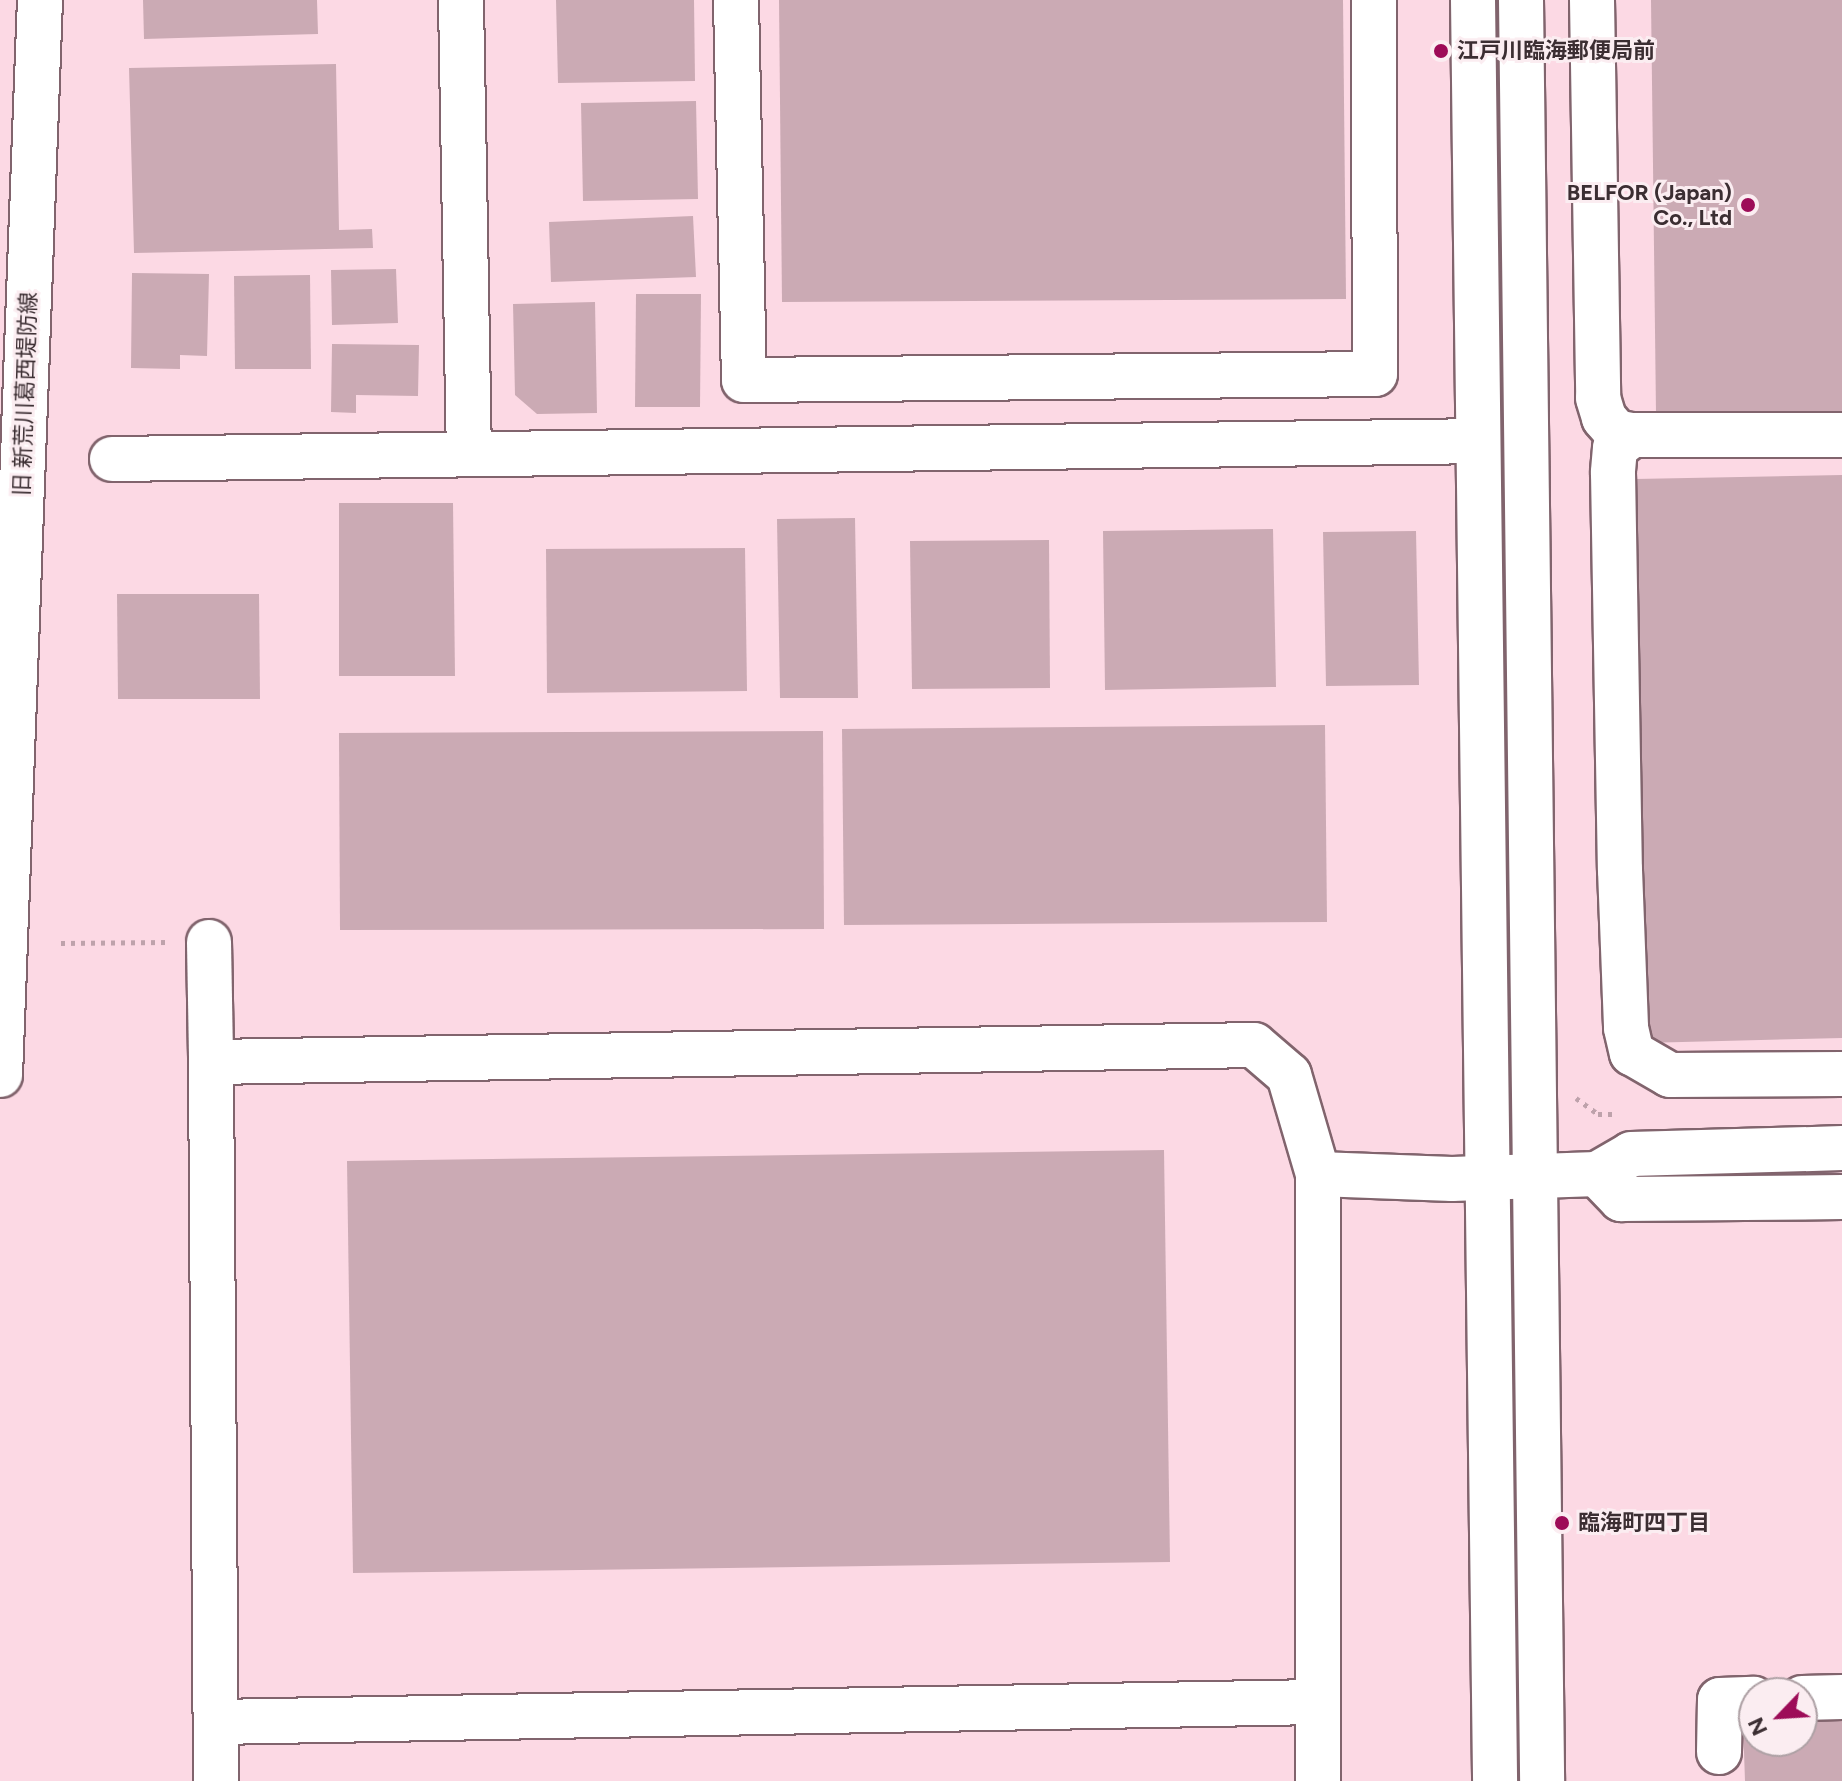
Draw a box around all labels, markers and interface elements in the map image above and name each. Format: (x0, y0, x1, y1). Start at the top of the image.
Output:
place label: 江戸川臨海郵便局前 (1457, 38, 1655, 64)
marker: 江戸川臨海郵便局前 (1432, 42, 1450, 60)
place label: BELFOR (Japan) Co., Ltd (1567, 179, 1732, 230)
marker: BELFOR (Japan) Co., Ltd (1739, 196, 1757, 214)
street label: 旧 新荒川葛西堤防線 (8, 292, 42, 496)
place label: 臨海町四丁目 (1578, 1510, 1710, 1536)
marker: 臨海町四丁目 (1553, 1514, 1571, 1532)
north arrow (1738, 1677, 1818, 1757)
text: N (1742, 1713, 1773, 1740)

